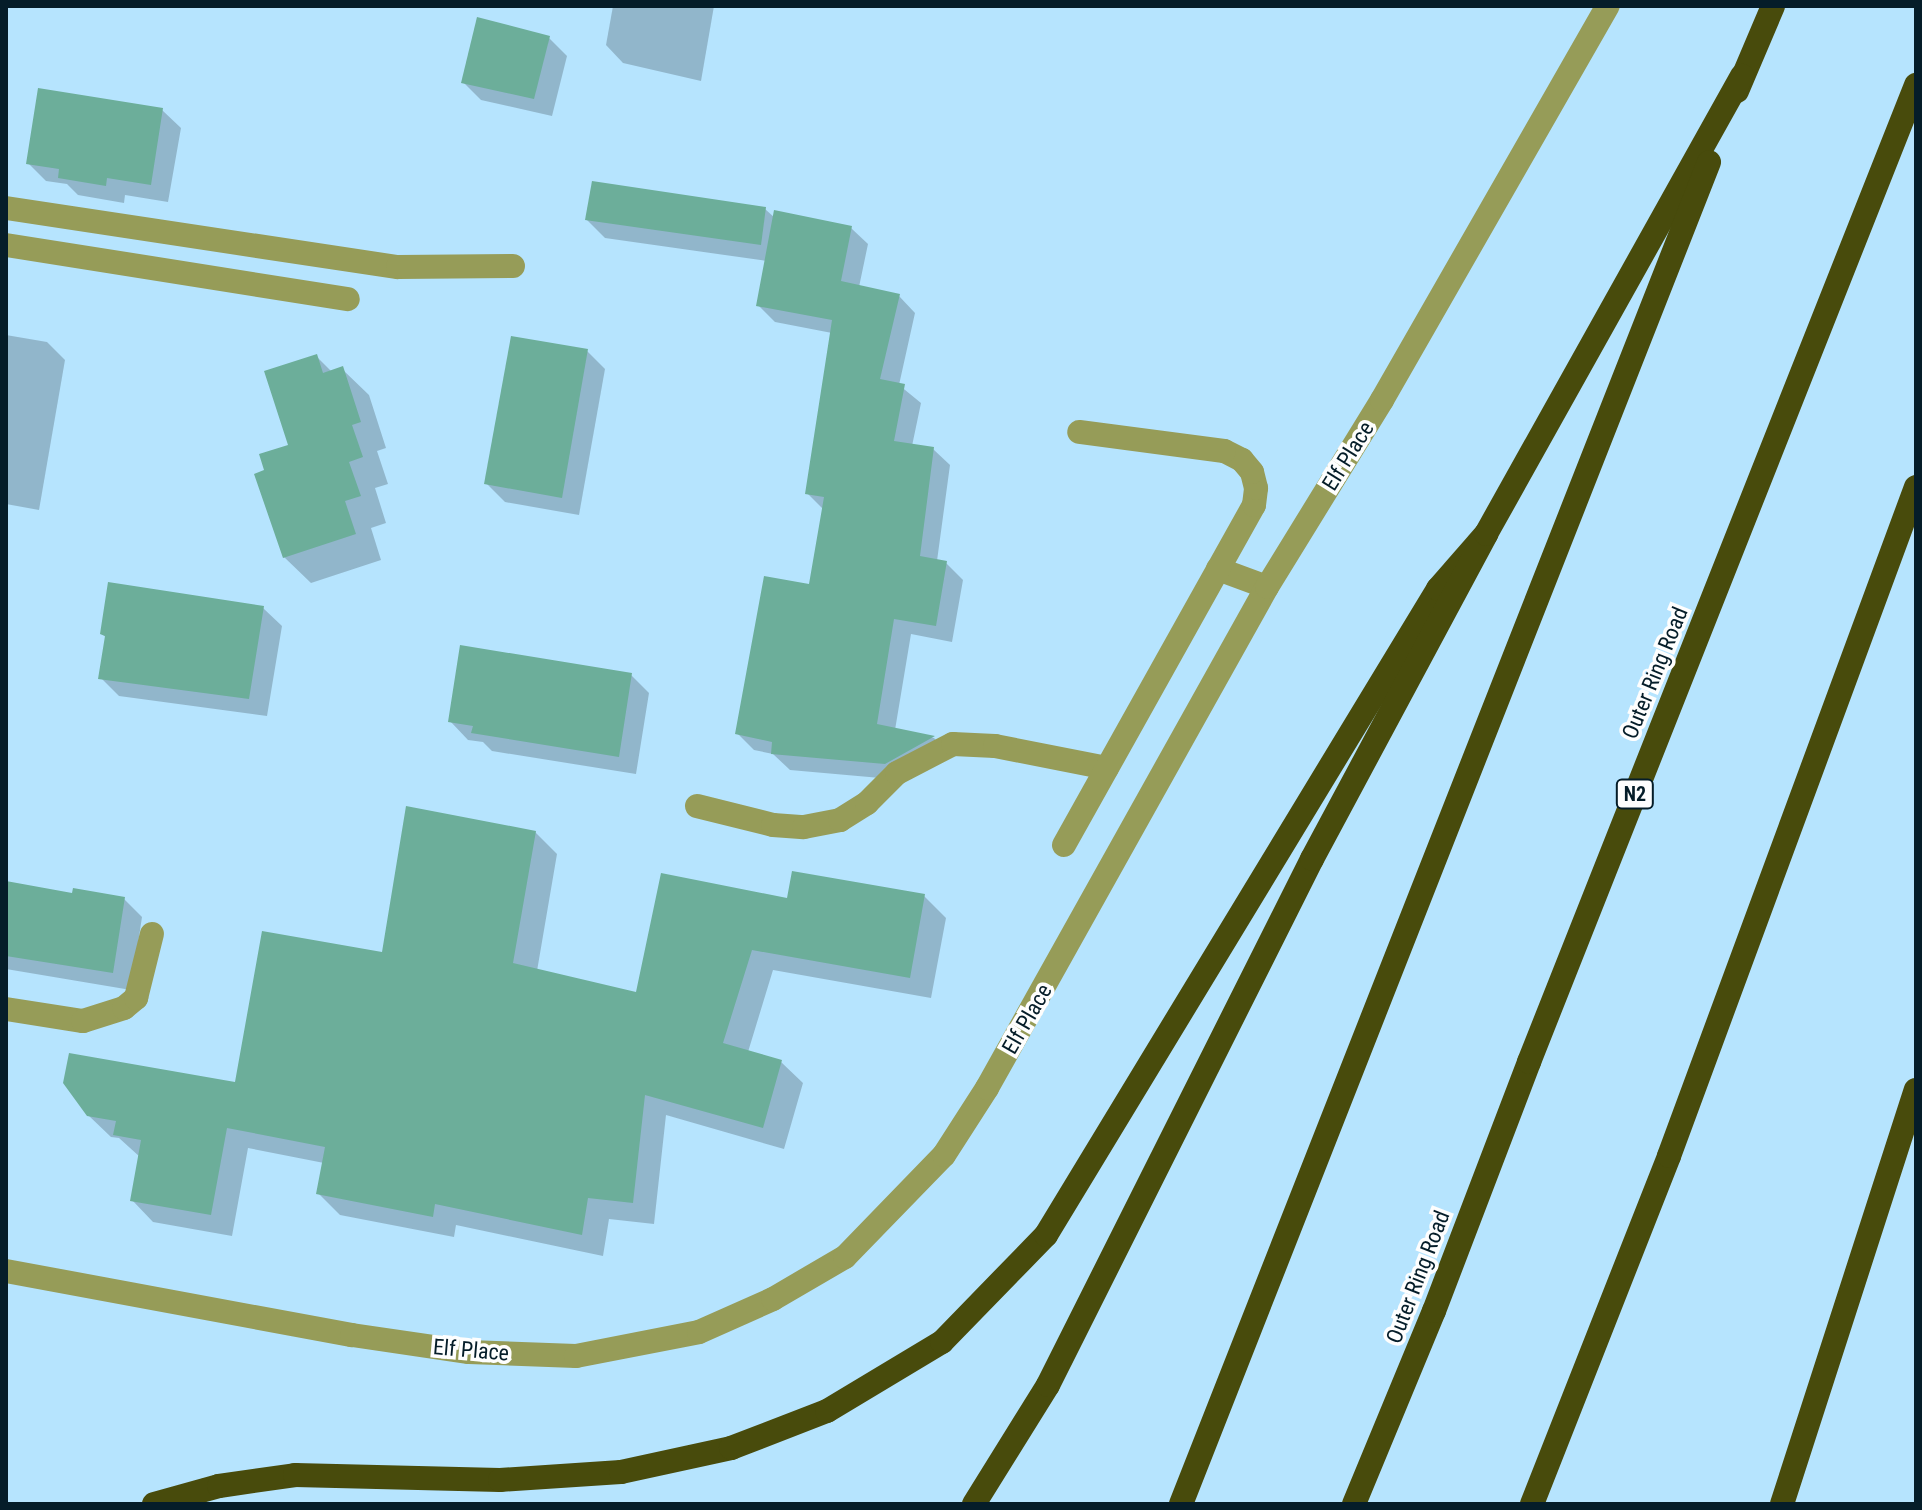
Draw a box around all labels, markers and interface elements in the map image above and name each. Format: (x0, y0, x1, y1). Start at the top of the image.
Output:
street label: Elf Place (1317, 417, 1379, 495)
street label: Outer Ring Road (1617, 603, 1693, 743)
road number: N2 (1615, 778, 1655, 810)
street label: Elf Place (997, 979, 1057, 1059)
street label: Outer Ring Road (1381, 1207, 1455, 1347)
street label: Elf Place (432, 1334, 510, 1366)

